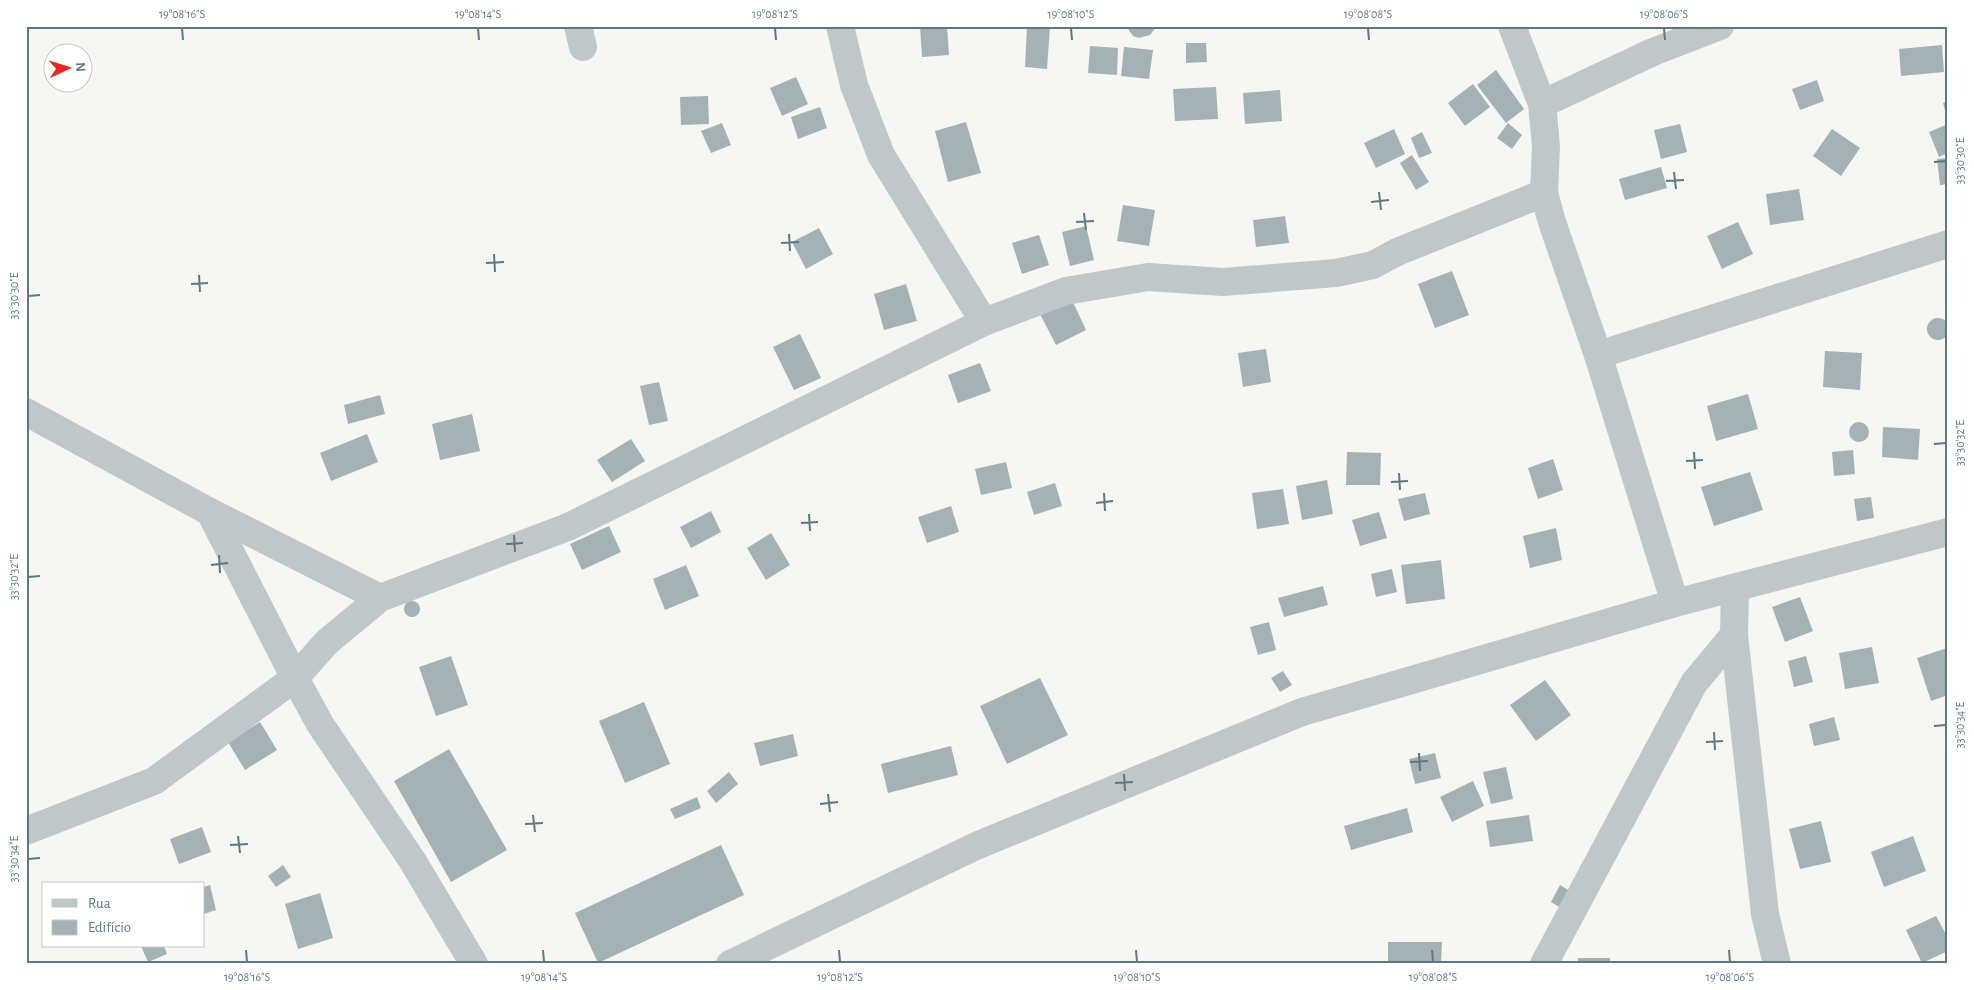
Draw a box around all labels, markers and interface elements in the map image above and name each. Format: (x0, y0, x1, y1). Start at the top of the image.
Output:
text: 19°08'16"S (159, 8, 205, 20)
text: 19°08'14"S (455, 8, 501, 20)
text: 19°08'12"S (752, 8, 798, 20)
text: 19°08'10"S (1048, 8, 1095, 20)
text: 19°08'08"S (1344, 8, 1393, 20)
text: 19°08'06"S (1640, 8, 1688, 20)
north arrow (42, 42, 92, 92)
text: N (73, 62, 87, 73)
text: 33°30'30"E (1954, 137, 1966, 185)
text: 33°30'30"E (8, 272, 20, 320)
text: 33°30'32"E (1954, 420, 1966, 466)
text: 33°30'32"E (8, 554, 20, 600)
text: 33°30'34"E (1954, 702, 1966, 748)
text: 33°30'34"E (8, 836, 20, 882)
legend (42, 882, 205, 948)
text: Rua (88, 896, 111, 911)
text: Edifício (88, 920, 131, 935)
text: 19°08'16"S (224, 971, 270, 983)
text: 19°08'14"S (521, 971, 567, 983)
text: 19°08'12"S (817, 971, 863, 983)
text: 19°08'10"S (1114, 971, 1161, 983)
text: 19°08'08"S (1409, 971, 1458, 983)
text: 19°08'06"S (1706, 971, 1754, 983)

